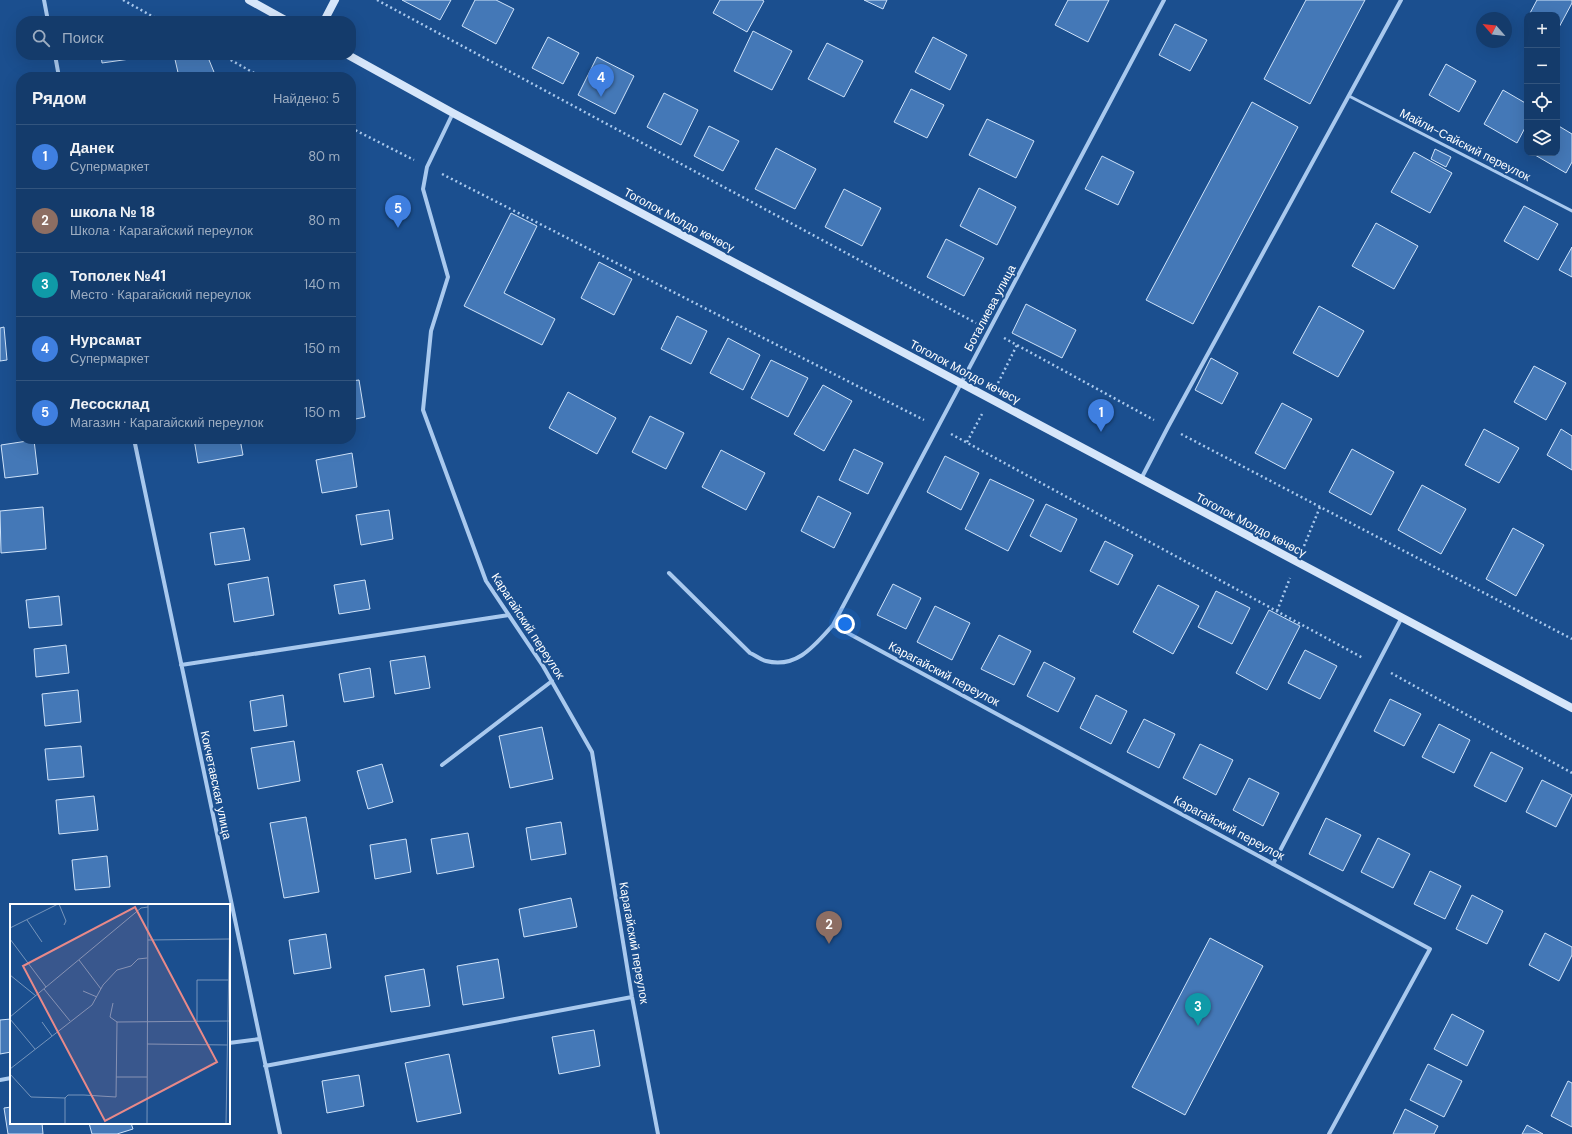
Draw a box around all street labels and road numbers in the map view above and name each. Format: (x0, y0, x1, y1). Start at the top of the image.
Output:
street label: Майли-Сайский переулок (1397, 105, 1534, 185)
street label: Тоголок Молдо көчөсү (621, 184, 737, 256)
street label: Боталиева улица (960, 262, 1020, 354)
street label: Тоголок Молдо көчөсү (907, 336, 1023, 408)
street label: Тоголок Молдо көчөсү (1193, 489, 1309, 561)
street label: Карагайский переулок (488, 570, 569, 683)
street label: Карагайский переулок (886, 638, 1003, 710)
street label: Кокчетавская улица (197, 729, 235, 841)
street label: Карагайский переулок (1171, 792, 1288, 864)
street label: Карагайский переулок (615, 881, 653, 1006)

